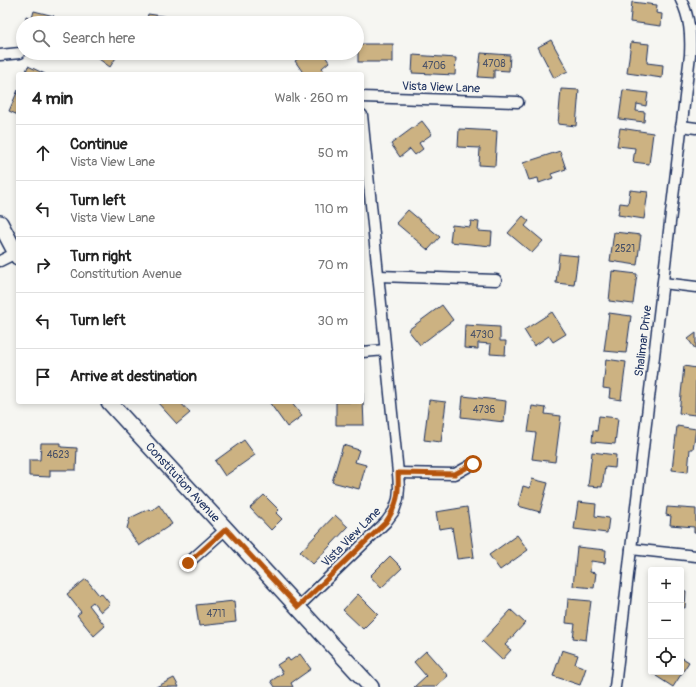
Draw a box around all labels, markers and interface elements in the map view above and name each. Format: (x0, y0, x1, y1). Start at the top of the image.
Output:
search box (16, 16, 364, 60)
icon: search (30, 27, 52, 49)
text: Search here (62, 29, 135, 48)
house number: 4708 (483, 58, 505, 70)
house number: 4706 (422, 60, 446, 72)
street label: Vista View Lane (402, 79, 480, 96)
text: 4 min (32, 88, 73, 109)
text: Walk · 260 m (274, 90, 348, 106)
text: Continue (70, 135, 128, 154)
icon: ahead (32, 142, 54, 164)
text: 50 m (318, 145, 348, 161)
text: Vista View Lane (70, 154, 155, 170)
text: Turn left (70, 191, 126, 210)
icon: left (32, 198, 54, 220)
text: 110 m (315, 201, 348, 217)
text: Vista View Lane (70, 210, 155, 226)
house number: 2521 (615, 243, 635, 255)
text: Turn right (70, 247, 131, 266)
icon: right (32, 254, 54, 276)
text: 70 m (318, 257, 348, 273)
text: Constitution Avenue (70, 266, 182, 282)
street label: Shalimar Drive (632, 305, 655, 378)
icon: left (32, 310, 54, 332)
text: Turn left (70, 311, 126, 330)
text: 30 m (318, 313, 348, 329)
house number: 4730 (470, 329, 494, 341)
icon: arrive (32, 366, 54, 388)
text: Arrive at destination (70, 367, 197, 386)
house number: 4736 (473, 404, 495, 416)
street label: Constitution Avenue (142, 440, 223, 526)
house number: 4623 (47, 449, 70, 461)
route start (464, 455, 482, 473)
street label: Vista View Lane (318, 504, 384, 570)
route end (179, 554, 197, 572)
map controls (648, 567, 684, 675)
button: + (648, 567, 684, 603)
button: − (648, 603, 684, 639)
house number: 4711 (207, 608, 226, 620)
button: locate (648, 639, 684, 675)

